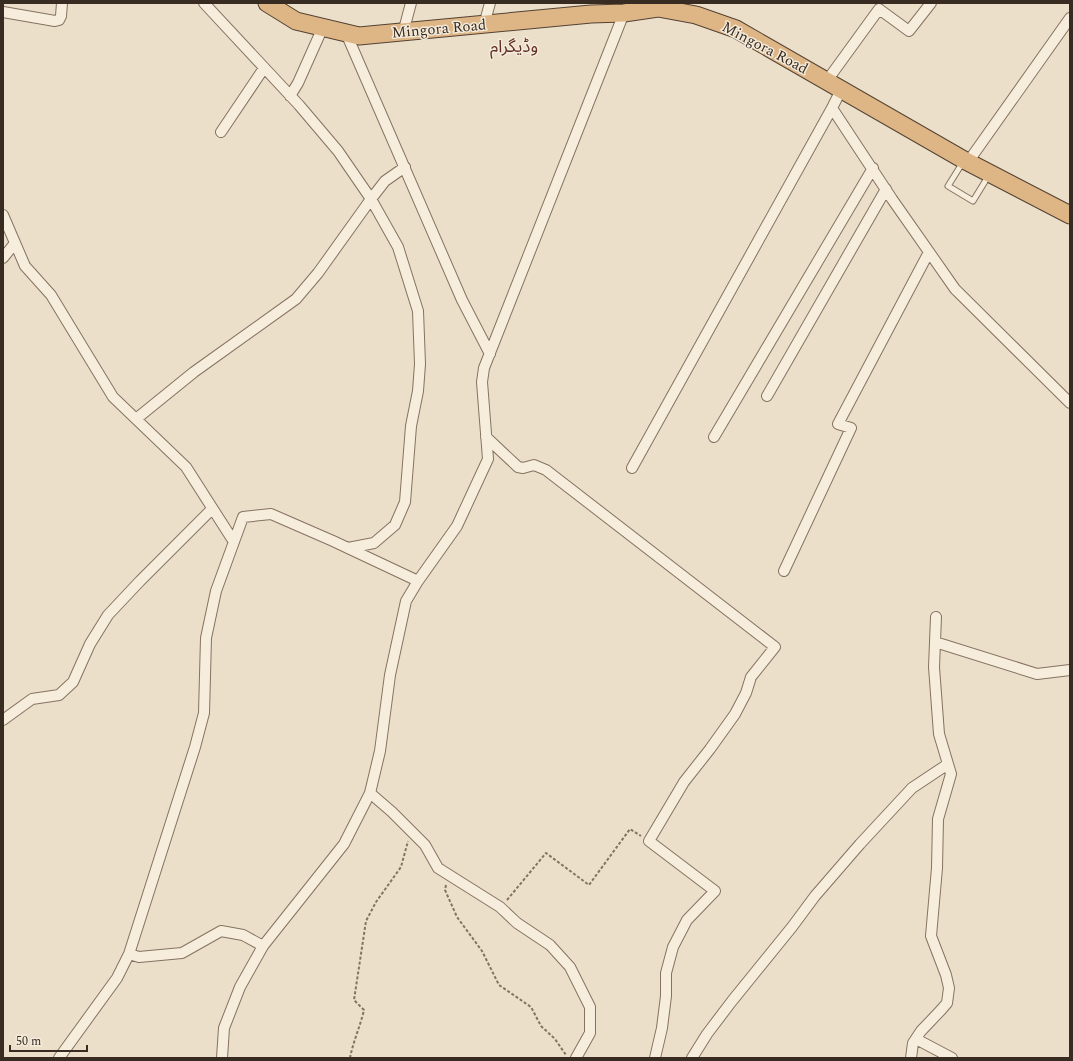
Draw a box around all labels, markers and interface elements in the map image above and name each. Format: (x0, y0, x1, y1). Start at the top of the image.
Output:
street label: Mingora Road (391, 13, 487, 45)
street label: Mingora Road (718, 16, 812, 80)
district label: وڈیگرام (490, 34, 538, 60)
scale bar (10, 1027, 87, 1053)
text: 50 m (16, 1032, 41, 1051)

